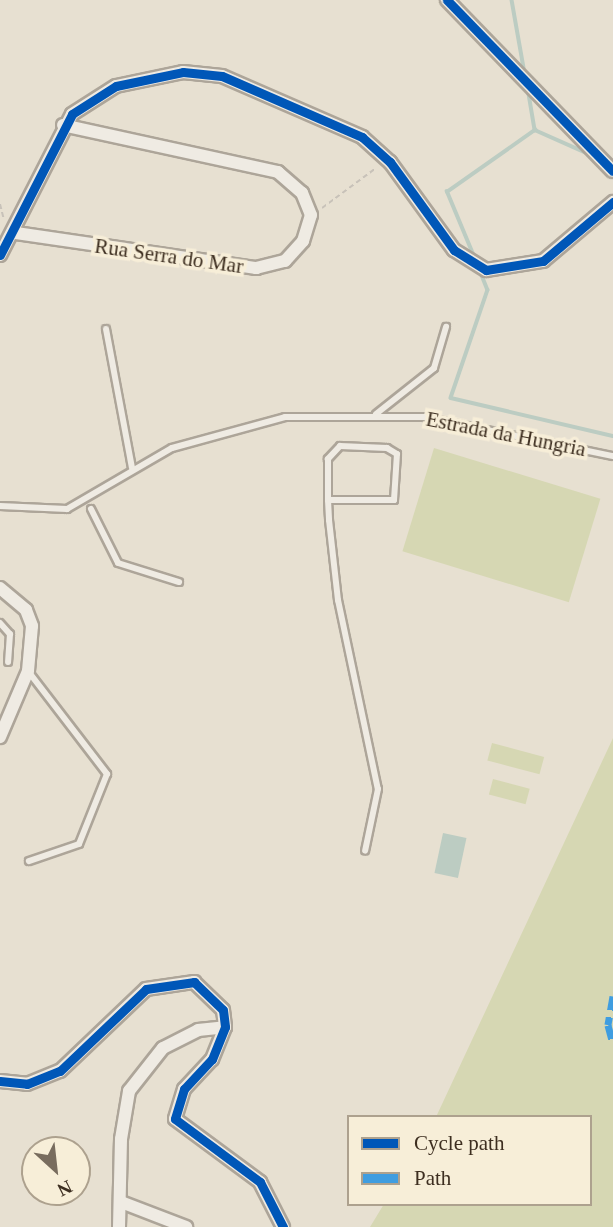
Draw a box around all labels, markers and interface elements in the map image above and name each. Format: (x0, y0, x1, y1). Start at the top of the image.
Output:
street label: Rua Serra do Mar (93, 233, 245, 279)
street label: Estrada da Hungria (424, 406, 588, 462)
legend (347, 1115, 592, 1206)
text: Cycle path (414, 1131, 504, 1155)
north arrow (21, 1136, 91, 1206)
text: Path (414, 1166, 451, 1190)
text: N (54, 1176, 76, 1201)

